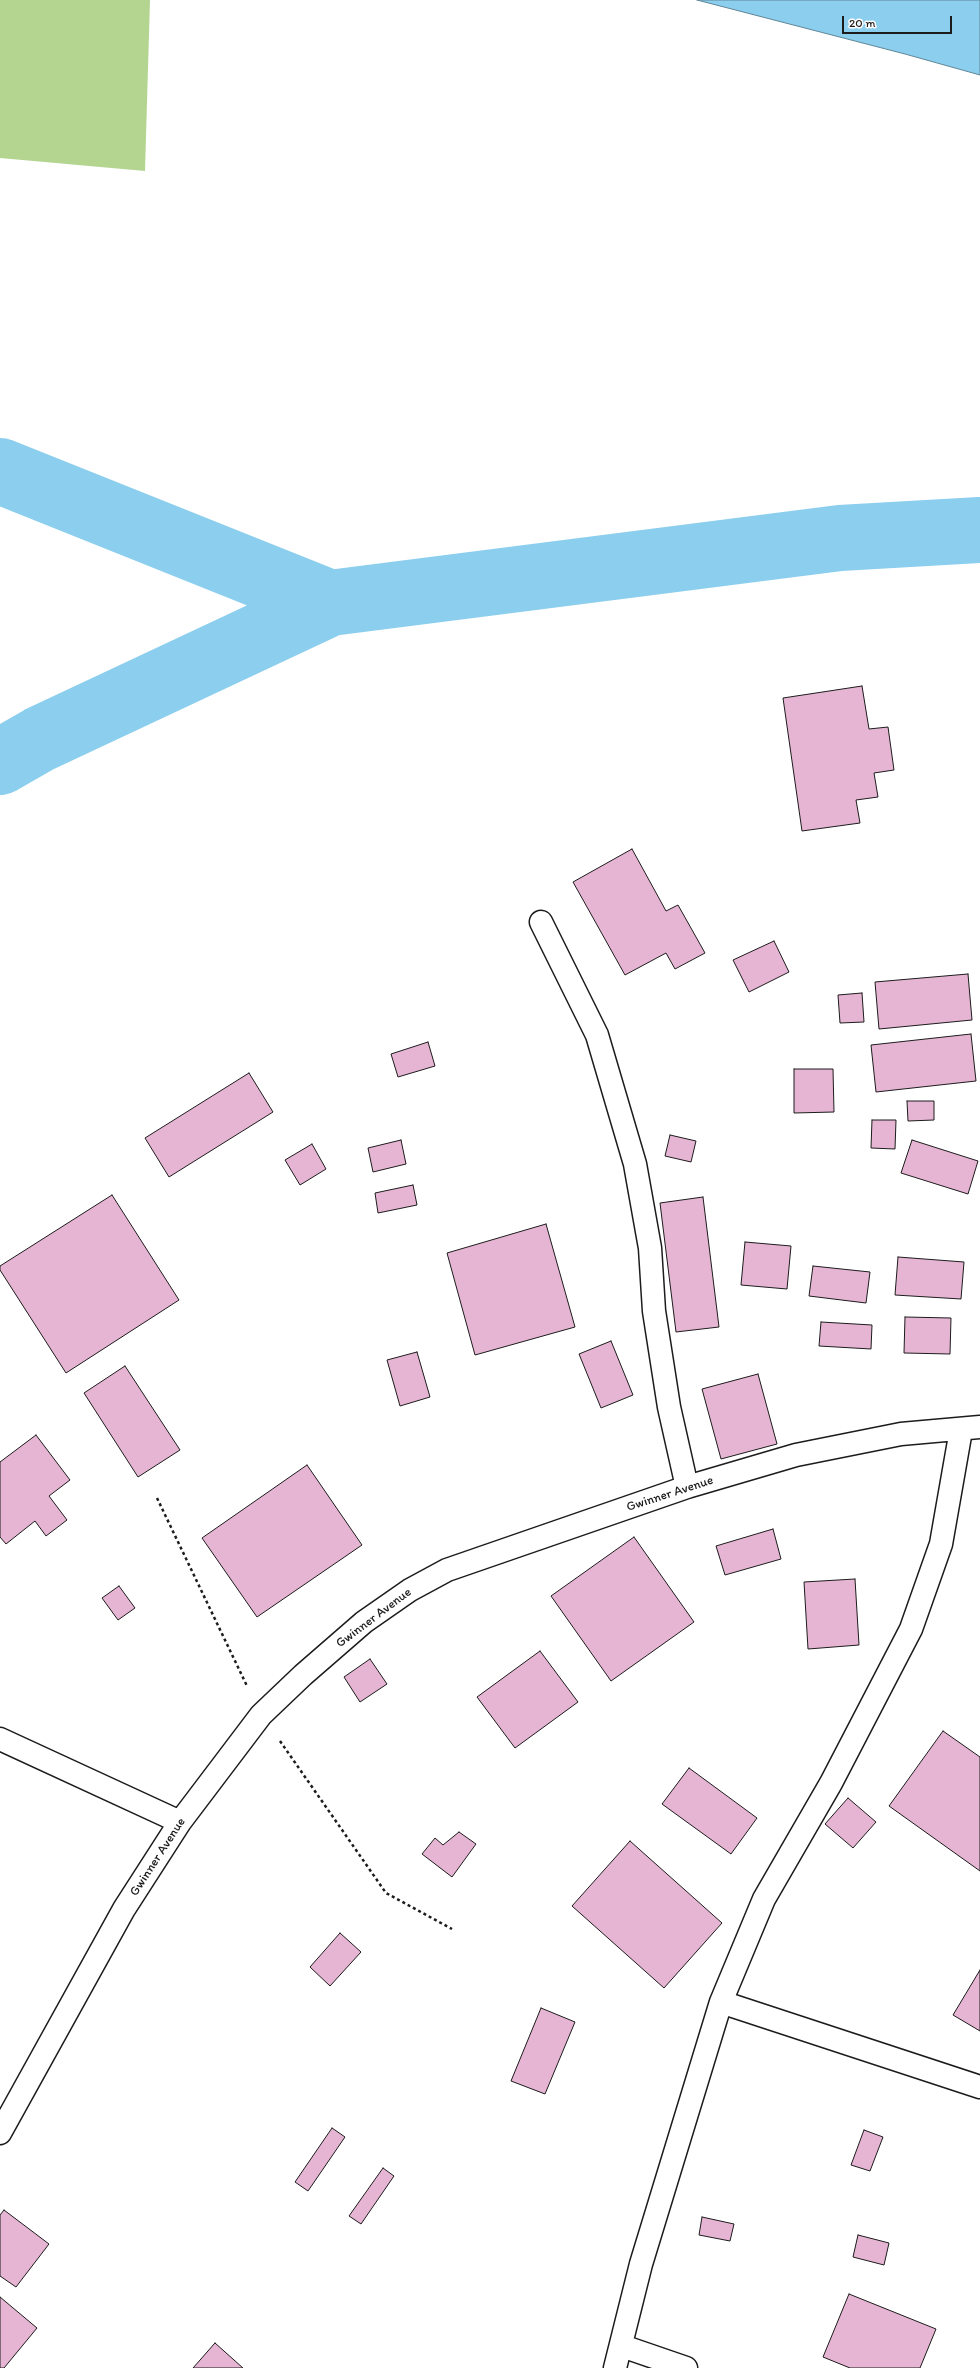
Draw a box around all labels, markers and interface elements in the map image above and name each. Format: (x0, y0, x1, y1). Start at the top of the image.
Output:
scale bar (844, 8, 954, 34)
text: 20 m (849, 16, 876, 30)
street label: Gwinner Avenue (625, 1473, 715, 1515)
street label: Gwinner Avenue (333, 1585, 415, 1651)
street label: Gwinner Avenue (127, 1815, 189, 1899)

